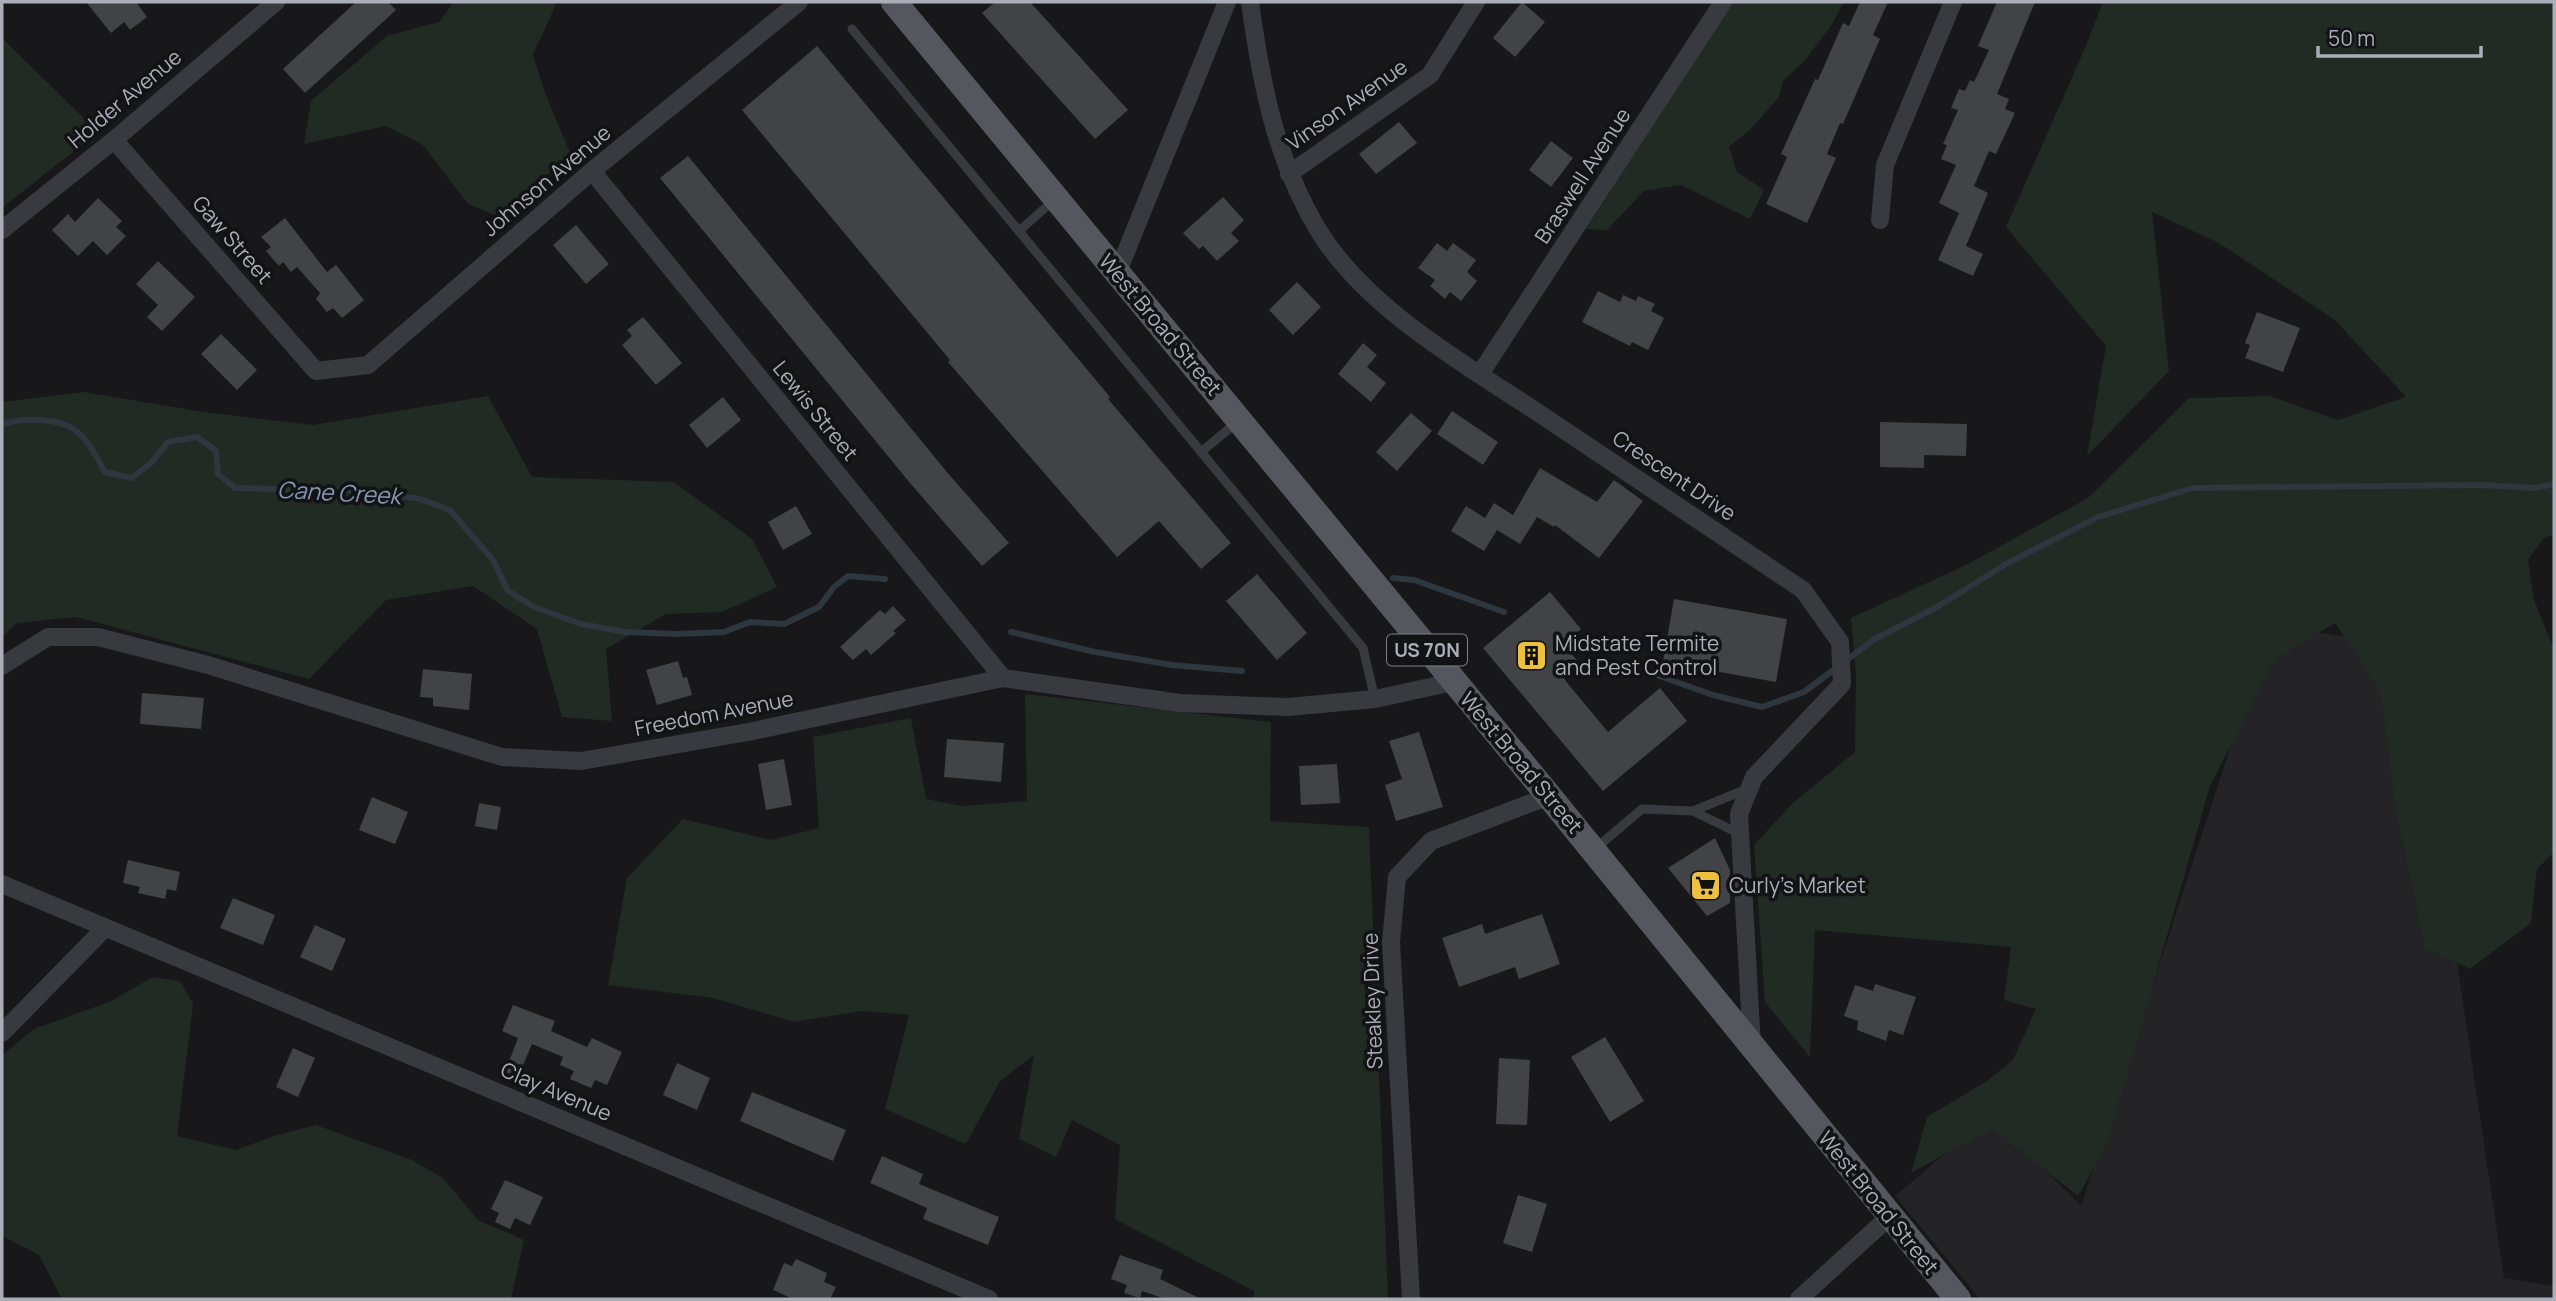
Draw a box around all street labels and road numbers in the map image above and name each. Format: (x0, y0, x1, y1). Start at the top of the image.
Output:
street label: Holder Avenue (62, 42, 187, 154)
street label: Vinson Avenue (1280, 52, 1412, 156)
street label: Braswell Avenue (1528, 102, 1636, 249)
street label: Johnson Avenue (476, 118, 616, 242)
street label: Gaw Street (187, 189, 279, 289)
street label: West Broad Street (1093, 248, 1228, 401)
street label: Lewis Street (767, 355, 865, 466)
street label: Crescent Drive (1607, 424, 1742, 527)
road number: US 70N (1387, 635, 1467, 666)
street label: Freedom Avenue (632, 684, 796, 742)
street label: West Broad Street (1454, 686, 1589, 839)
street label: Steakley Drive (1356, 932, 1388, 1070)
street label: Clay Avenue (497, 1055, 616, 1127)
street label: West Broad Street (1812, 1125, 1945, 1280)

